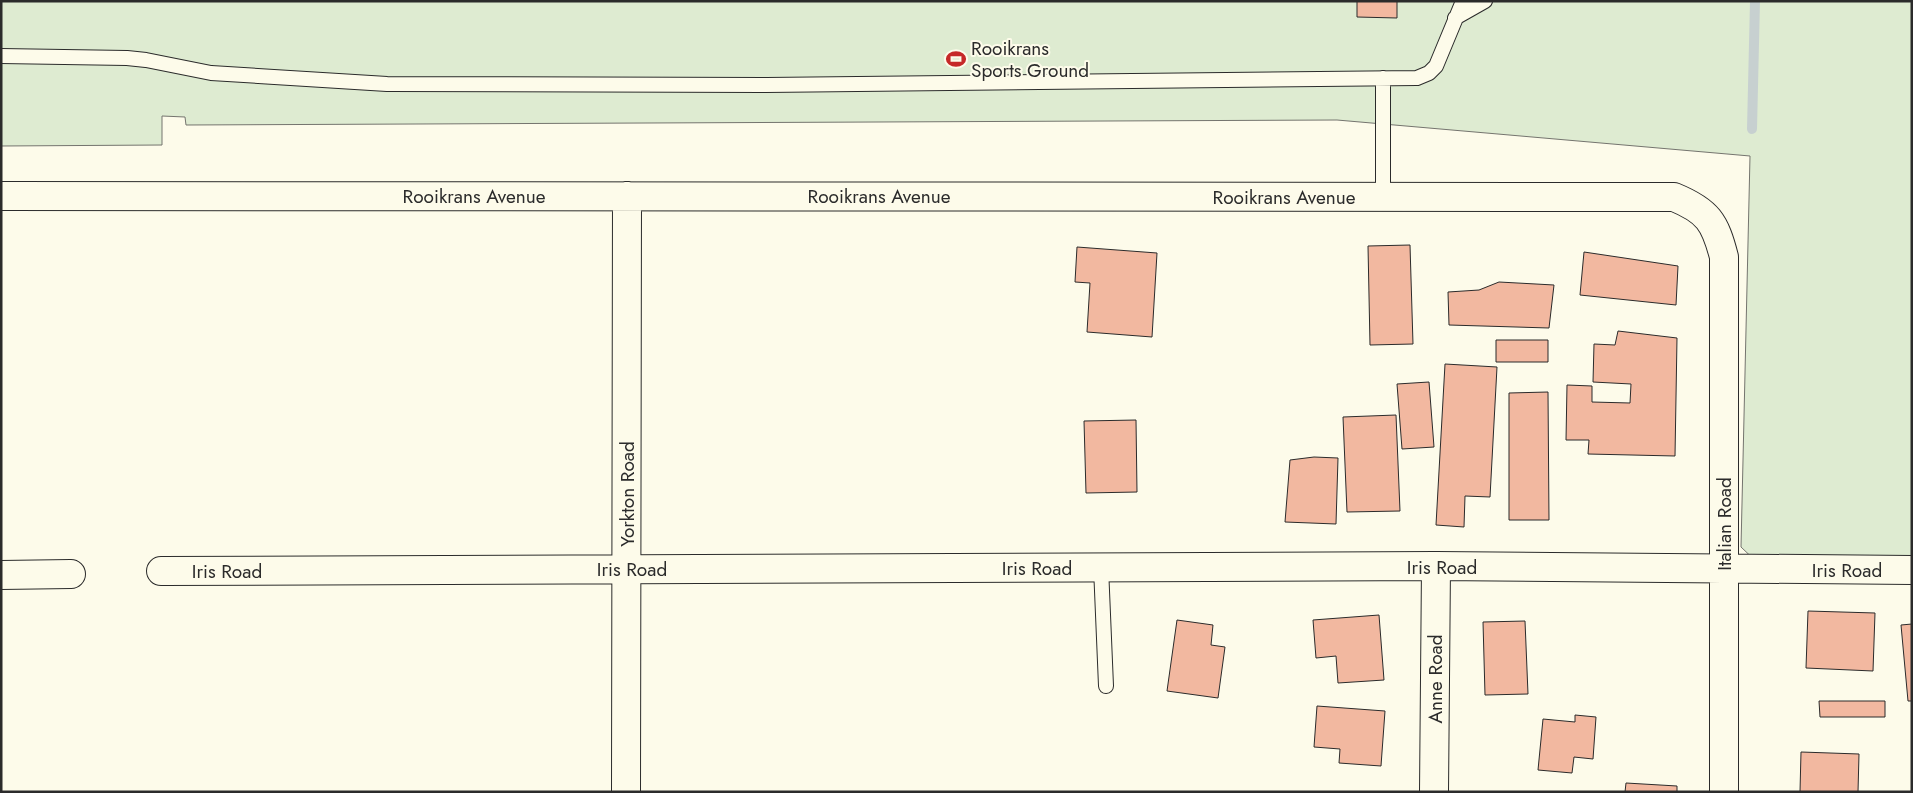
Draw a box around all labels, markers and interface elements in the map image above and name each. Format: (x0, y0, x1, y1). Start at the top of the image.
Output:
place label: Rooikrans Sports Ground (971, 35, 1089, 84)
sports icon: Rooikrans Sports Ground (945, 48, 967, 70)
street label: Rooikrans Avenue (403, 183, 546, 210)
street label: Rooikrans Avenue (808, 183, 951, 210)
street label: Rooikrans Avenue (1213, 184, 1356, 211)
street label: Yorkton Road (614, 441, 641, 547)
street label: Italian Road (1711, 477, 1738, 571)
street label: Iris Road (1407, 554, 1477, 581)
street label: Iris Road (1002, 555, 1072, 582)
street label: Iris Road (597, 556, 667, 583)
street label: Iris Road (1812, 557, 1882, 584)
street label: Iris Road (192, 558, 262, 585)
street label: Anne Road (1422, 635, 1449, 723)

